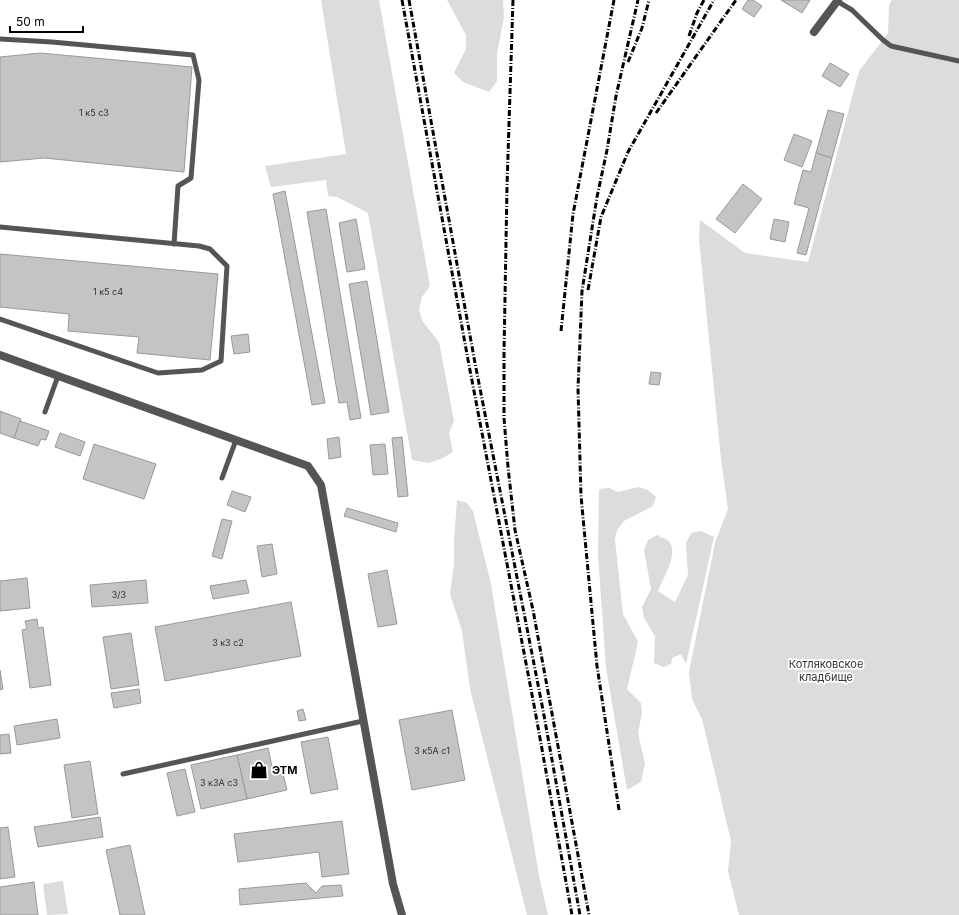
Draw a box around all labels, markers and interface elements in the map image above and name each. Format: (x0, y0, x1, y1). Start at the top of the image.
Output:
scale bar (10, 8, 83, 34)
text: 50 m (16, 14, 45, 29)
house number: 1 к5 с3 (79, 107, 109, 118)
house number: 1 к5 с4 (93, 286, 123, 297)
house number: 3/3 (112, 589, 127, 600)
house number: 3 к3 с2 (212, 637, 244, 648)
park label: Котляковское кладбище (789, 657, 863, 684)
house number: 3 к5А с1 (414, 745, 450, 756)
shop icon: ЭТМ (249, 760, 269, 780)
place label: ЭТМ (272, 763, 297, 777)
house number: 3 к3А с3 (200, 777, 238, 788)

